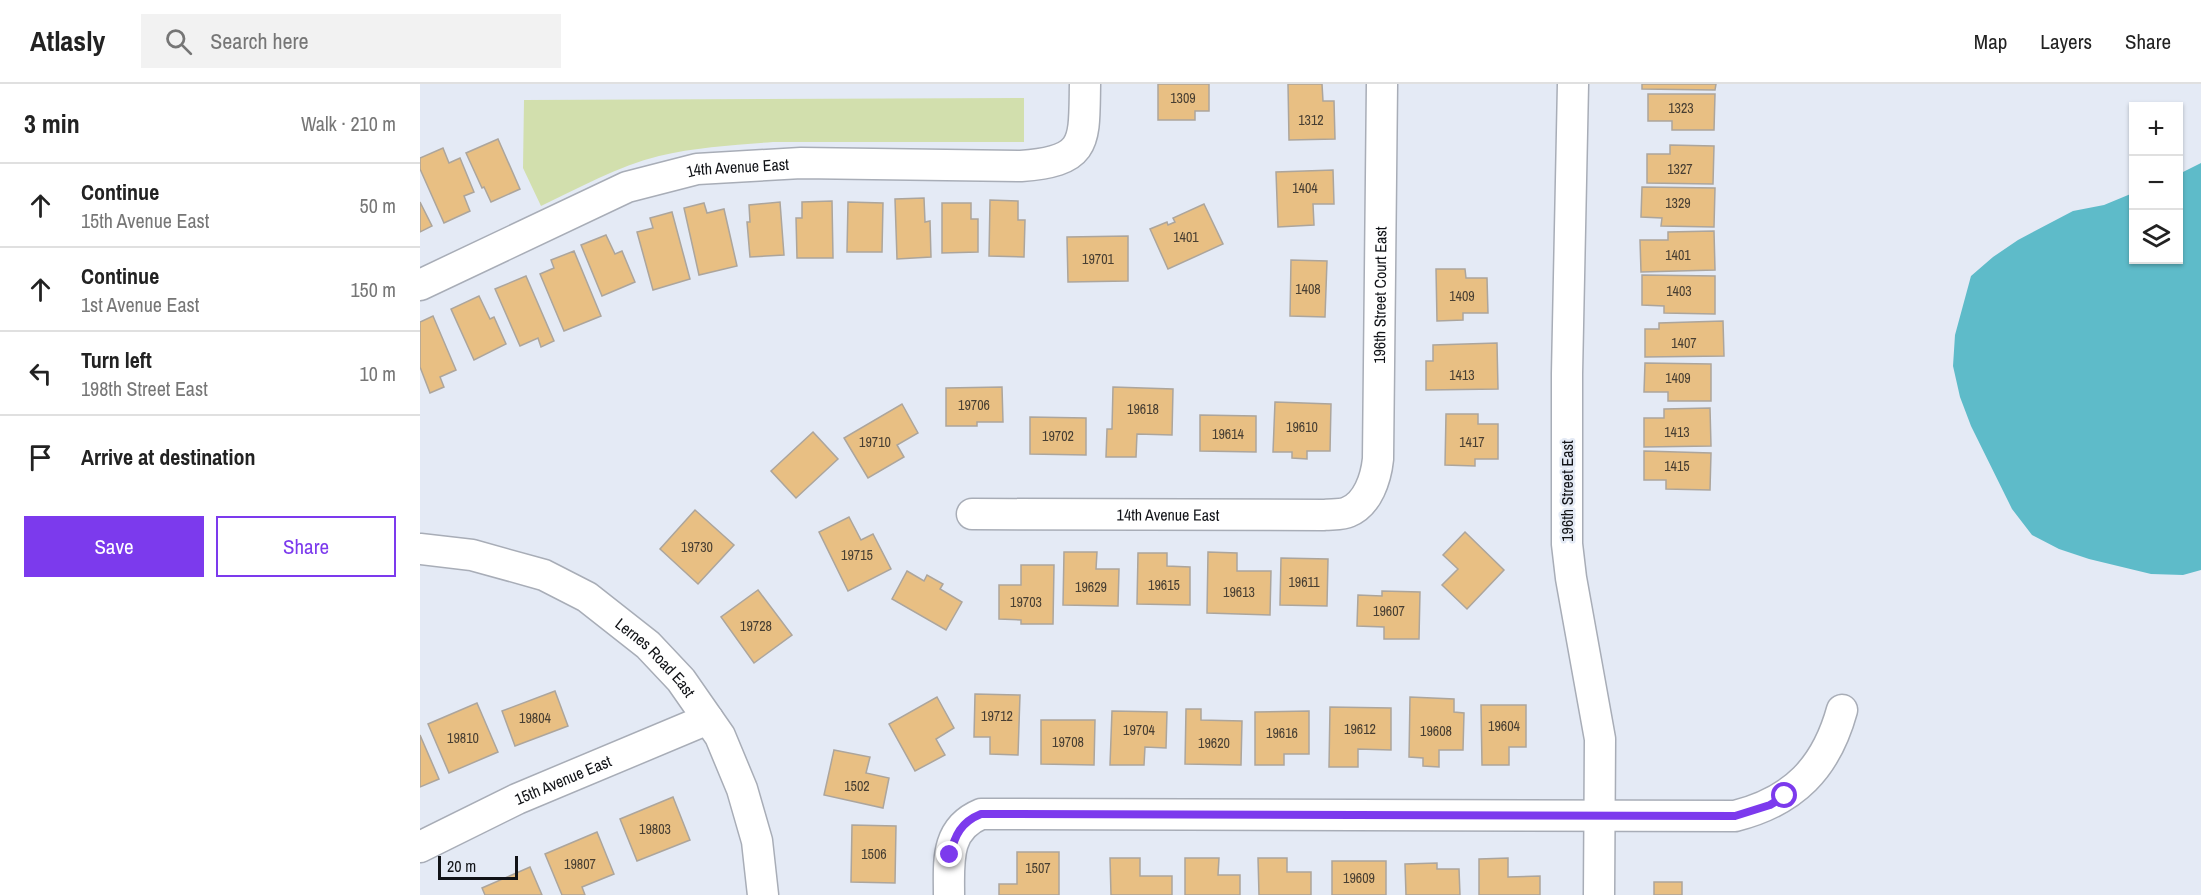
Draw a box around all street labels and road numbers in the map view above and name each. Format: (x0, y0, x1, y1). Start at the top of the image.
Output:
street label: 14th Avenue East (684, 153, 790, 182)
street label: 196th Street Court East (1368, 226, 1391, 364)
street label: 196th Street East (1556, 440, 1578, 542)
street label: 14th Avenue East (1117, 503, 1220, 526)
street label: Lernes Road East (611, 613, 701, 702)
street label: 15th Avenue East (511, 750, 615, 810)

